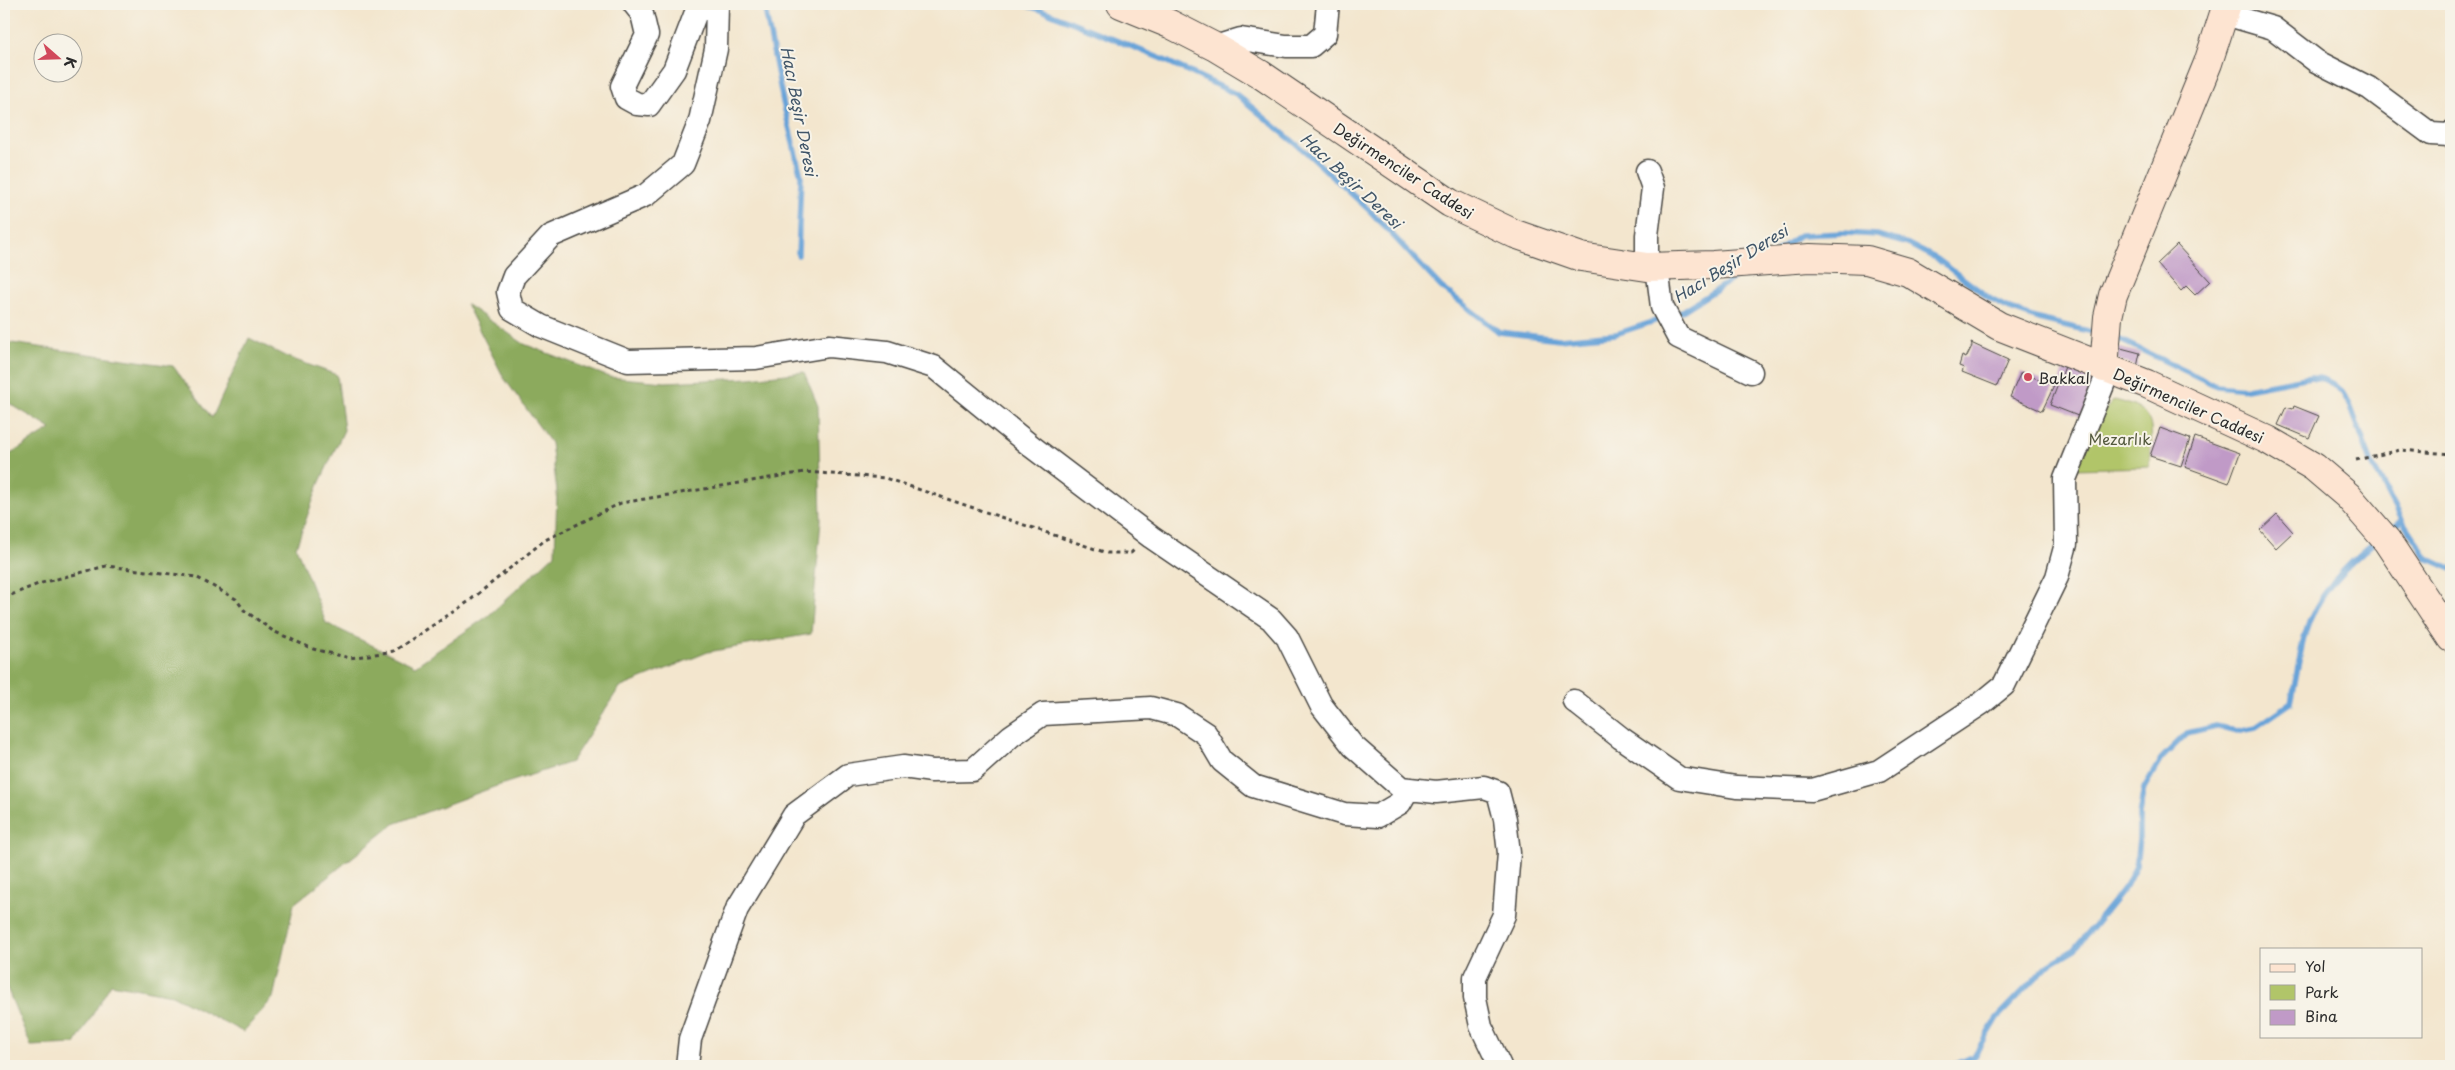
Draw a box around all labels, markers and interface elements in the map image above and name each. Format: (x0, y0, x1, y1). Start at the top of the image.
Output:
north arrow (32, 32, 82, 82)
water label: Hacı Beşir Deresi (776, 44, 825, 180)
text: K (59, 54, 82, 71)
street label: Değirmenciler Caddesi (1329, 116, 1479, 224)
water label: Hacı Beşir Deresi (1296, 126, 1410, 235)
water label: Hacı Beşir Deresi (1668, 217, 1794, 308)
street label: Değirmenciler Caddesi (2110, 361, 2268, 449)
place label: Bakkal (2038, 366, 2090, 389)
marker: Bakkal (2022, 371, 2034, 383)
park label: Mezarlık (2088, 427, 2152, 450)
legend (2260, 948, 2422, 1038)
text: Yol (2305, 954, 2326, 977)
text: Park (2305, 980, 2339, 1003)
text: Bina (2305, 1004, 2338, 1027)

